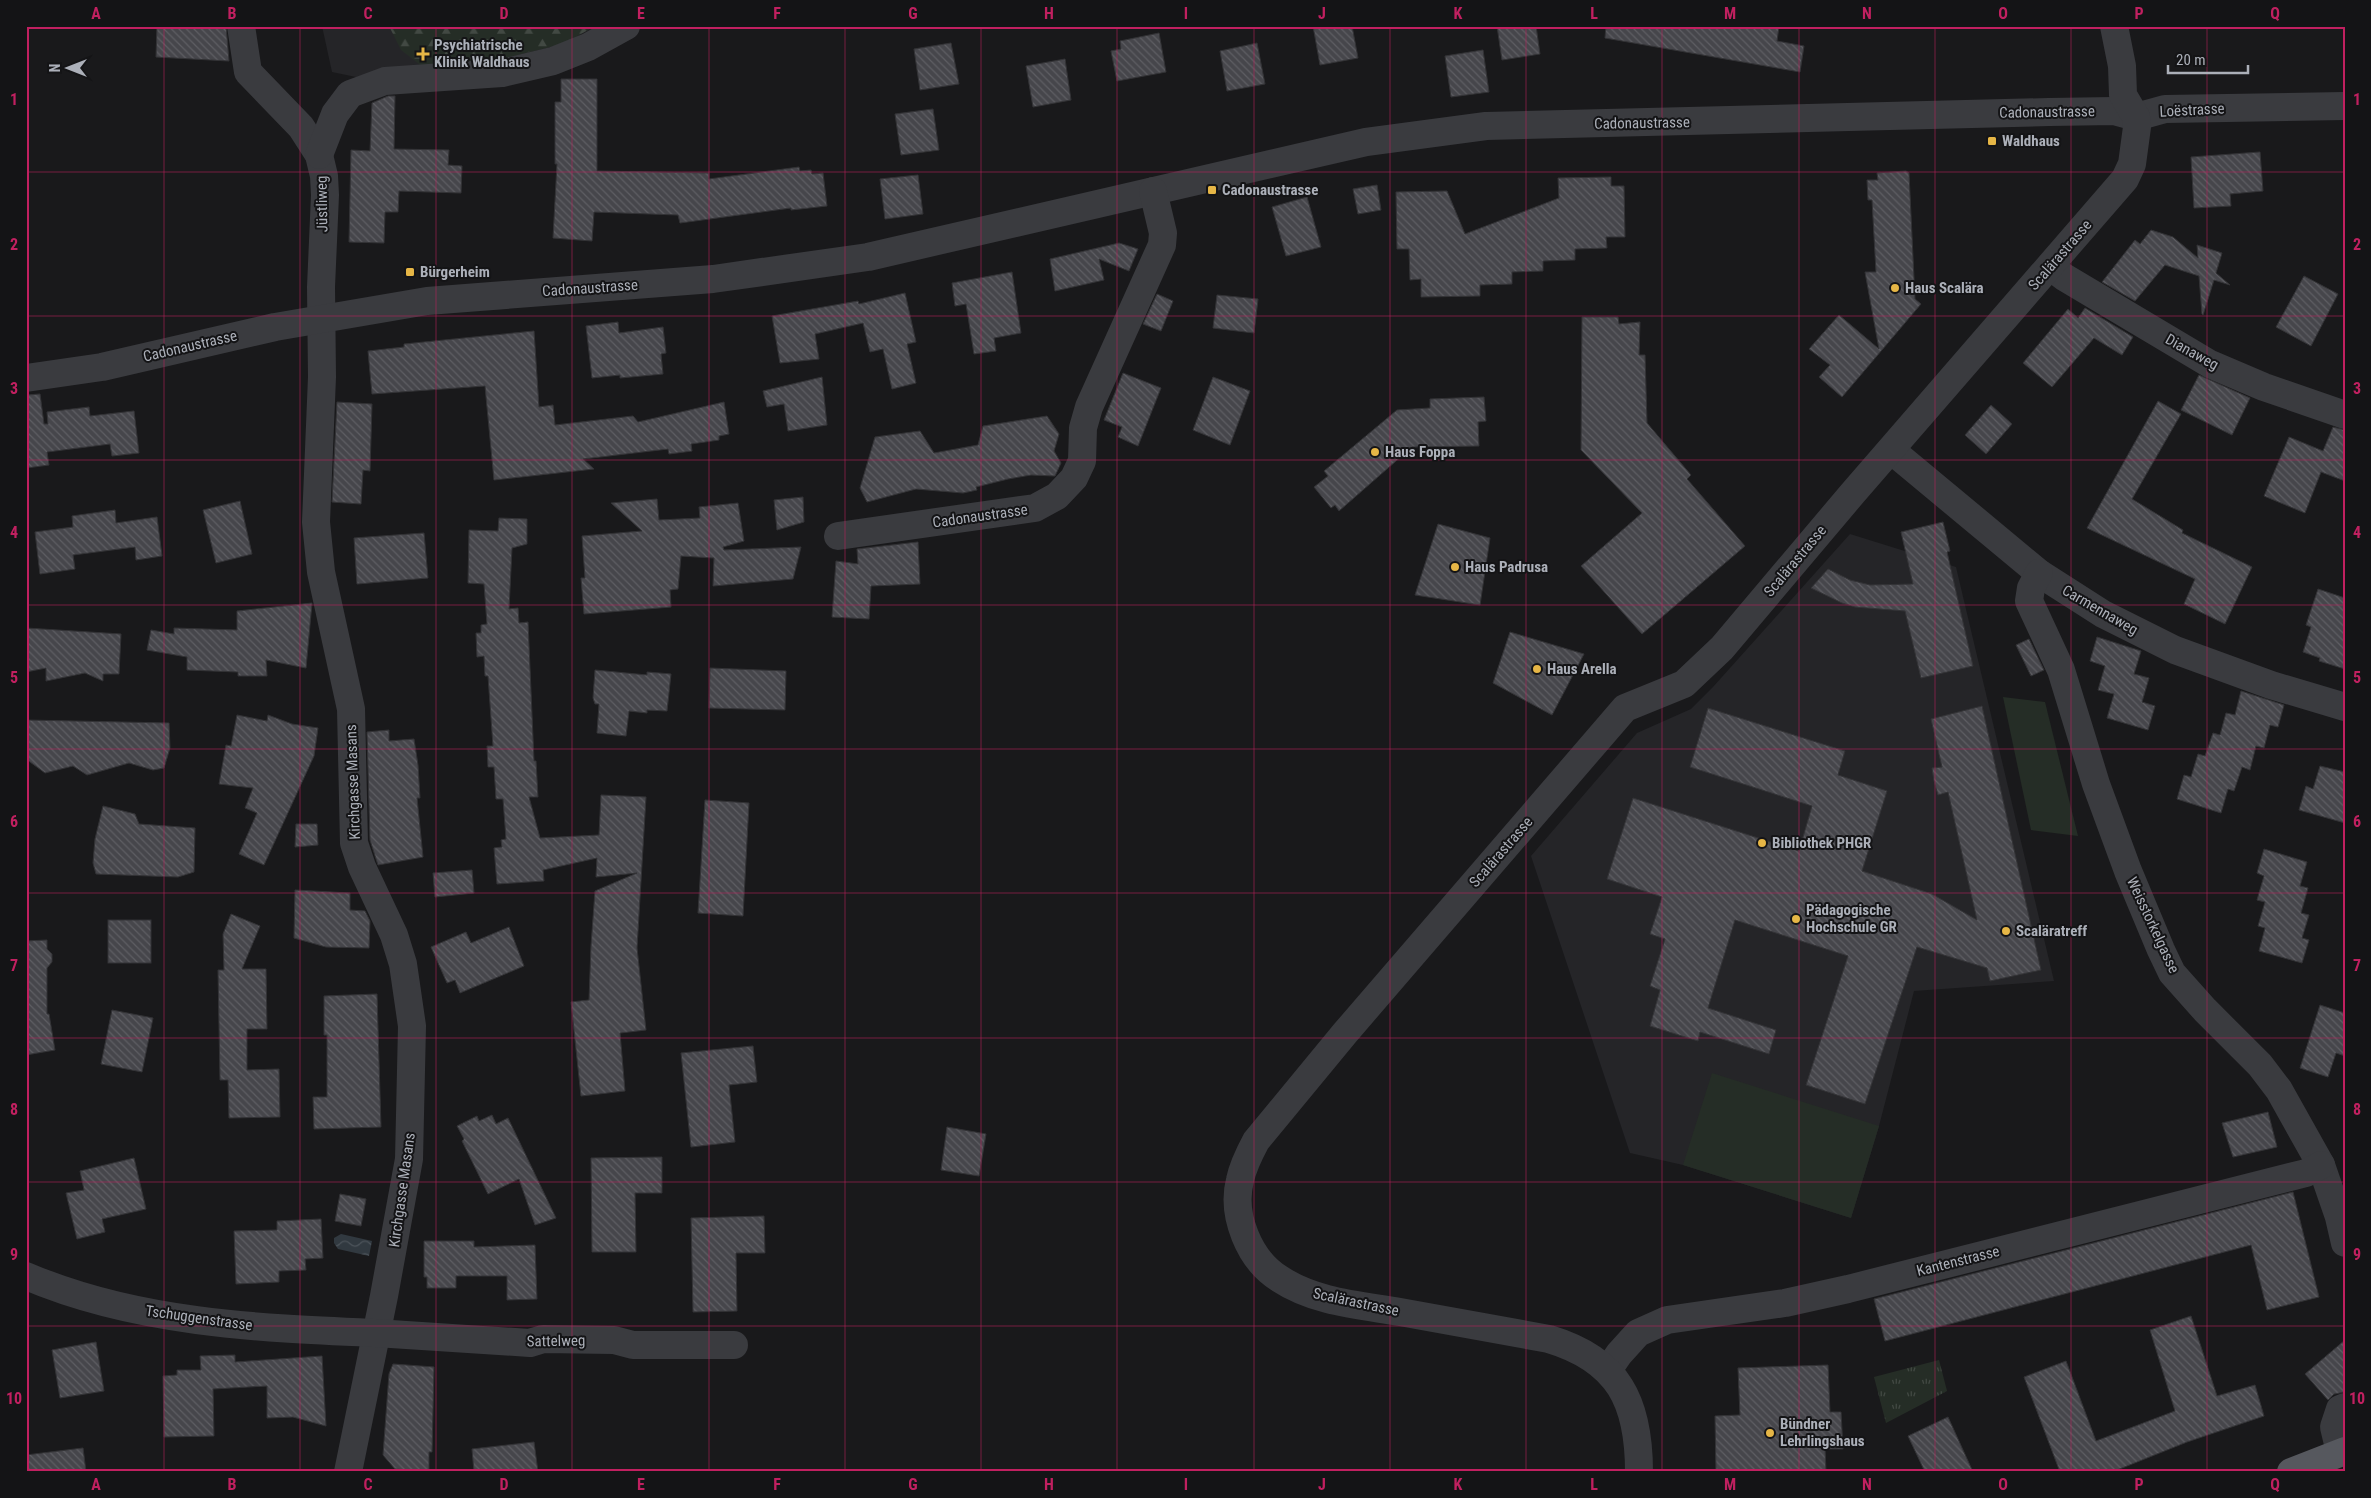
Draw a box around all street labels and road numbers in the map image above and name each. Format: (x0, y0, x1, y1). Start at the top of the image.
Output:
street label: Loëstrasse (2159, 99, 2225, 121)
street label: Cadonaustrasse (1999, 102, 2095, 122)
street label: Cadonaustrasse (1594, 113, 1690, 133)
street label: Jüstliweg (313, 175, 331, 233)
street label: Scalärastrasse (2025, 216, 2095, 294)
street label: Cadonaustrasse (542, 276, 638, 300)
street label: Cadonaustrasse (141, 326, 239, 366)
street label: Dianaweg (2162, 330, 2222, 374)
street label: Cadonaustrasse (931, 500, 1029, 532)
street label: Scalärastrasse (1760, 522, 1830, 600)
street label: Carmennaweg (2059, 581, 2141, 639)
street label: Kirchgasse Masans (342, 724, 364, 840)
street label: Scalärastrasse (1466, 813, 1536, 891)
street label: Weisstorkelgasse (2123, 874, 2183, 976)
street label: Kirchgasse Masans (385, 1131, 419, 1249)
street label: Kantenstrasse (1915, 1242, 2001, 1280)
street label: Scalärastrasse (1311, 1284, 1401, 1320)
street label: Tschuggenstrasse (144, 1302, 254, 1334)
street label: Sattelweg (527, 1331, 585, 1351)

